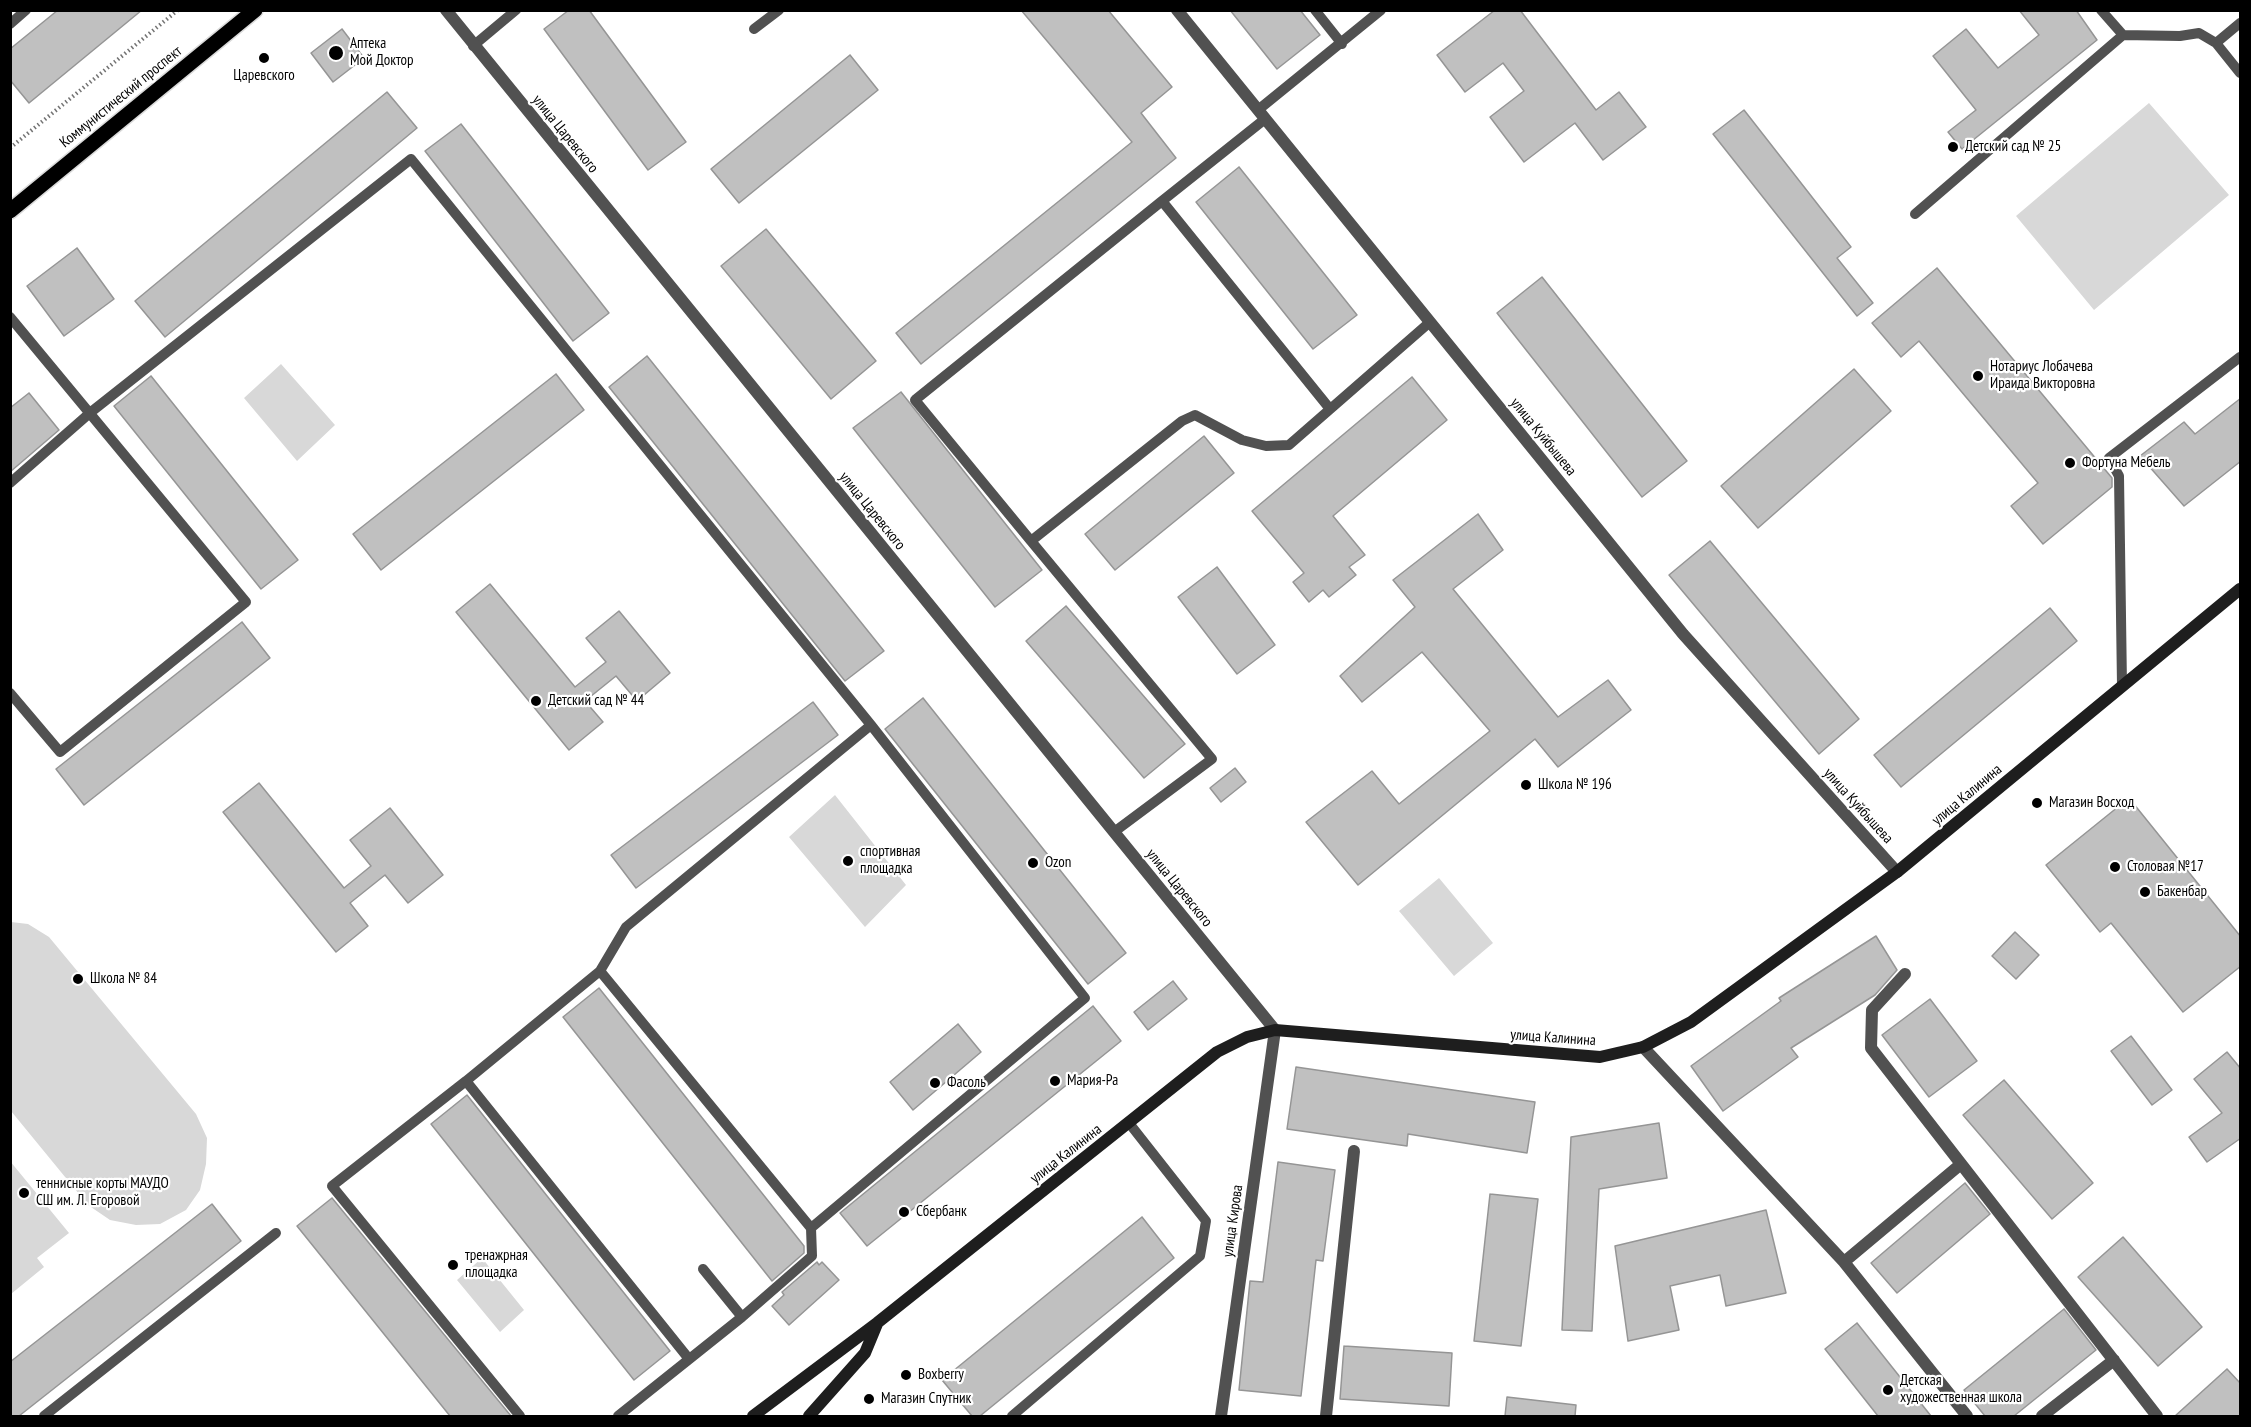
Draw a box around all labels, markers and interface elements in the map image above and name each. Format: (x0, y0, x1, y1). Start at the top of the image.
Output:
place label: Аптека Мой Доктор (350, 35, 414, 70)
street label: Коммунистический проспект (56, 42, 186, 152)
marker: Аптека Мой Доктор (327, 44, 345, 62)
marker: Царевского (257, 51, 271, 65)
place label: Царевского (233, 67, 295, 85)
street label: улица Царевского (528, 91, 602, 177)
place label: Детский сад № 25 (1965, 138, 2061, 156)
marker: Детский сад № 25 (1946, 140, 1960, 154)
place label: Нотариус Лобачева Ираида Викторовна (1990, 358, 2095, 393)
marker: Нотариус Лобачева Ираида Викторовна (1971, 369, 1985, 383)
street label: улица Куйбышева (1506, 394, 1580, 480)
place label: Фортуна Мебель (2082, 454, 2170, 472)
marker: Фортуна Мебель (2063, 456, 2077, 470)
street label: улица Царевского (835, 468, 909, 554)
place label: Детский сад № 44 (548, 692, 644, 710)
marker: Детский сад № 44 (529, 694, 543, 708)
street label: улица Калинина (1928, 761, 2006, 829)
street label: улица Куйбышева (1819, 765, 1897, 847)
place label: Школа № 196 (1538, 776, 1612, 794)
marker: Школа № 196 (1519, 778, 1533, 792)
place label: Магазин Восход (2049, 794, 2134, 812)
marker: Магазин Восход (2030, 796, 2044, 810)
place label: спортивная площадка (860, 843, 920, 878)
street label: улица Царевского (1142, 845, 1216, 931)
marker: спортивная площадка (841, 854, 855, 868)
place label: Ozon (1045, 854, 1071, 872)
marker: Ozon (1026, 856, 1040, 870)
place label: Столовая №17 (2127, 858, 2204, 876)
marker: Столовая №17 (2108, 860, 2122, 874)
place label: Бакенбар (2157, 883, 2207, 901)
marker: Бакенбар (2138, 885, 2152, 899)
place label: Школа № 84 (90, 970, 157, 988)
marker: Школа № 84 (71, 972, 85, 986)
street label: улица Калинина (1510, 1026, 1596, 1050)
place label: Мария-Ра (1067, 1072, 1118, 1090)
place label: Фасоль (947, 1074, 986, 1092)
marker: Мария-Ра (1048, 1074, 1062, 1088)
marker: Фасоль (928, 1076, 942, 1090)
street label: улица Калинина (1027, 1121, 1105, 1187)
place label: теннисные корты МАУДО СШ им. Л. Егоровой (36, 1175, 169, 1210)
street label: улица Кирова (1219, 1184, 1247, 1258)
marker: теннисные корты МАУДО СШ им. Л. Егоровой (17, 1186, 31, 1200)
place label: Сбербанк (916, 1203, 967, 1221)
marker: Сбербанк (897, 1205, 911, 1219)
place label: тренажрная площадка (465, 1247, 528, 1282)
marker: тренажрная площадка (446, 1258, 460, 1272)
place label: Boxberry (918, 1366, 964, 1384)
marker: Boxberry (899, 1368, 913, 1382)
place label: Детская художественная школа (1900, 1372, 2022, 1407)
marker: Детская художественная школа (1881, 1383, 1895, 1397)
place label: Магазин Спутник (881, 1390, 971, 1408)
marker: Магазин Спутник (862, 1392, 876, 1406)

